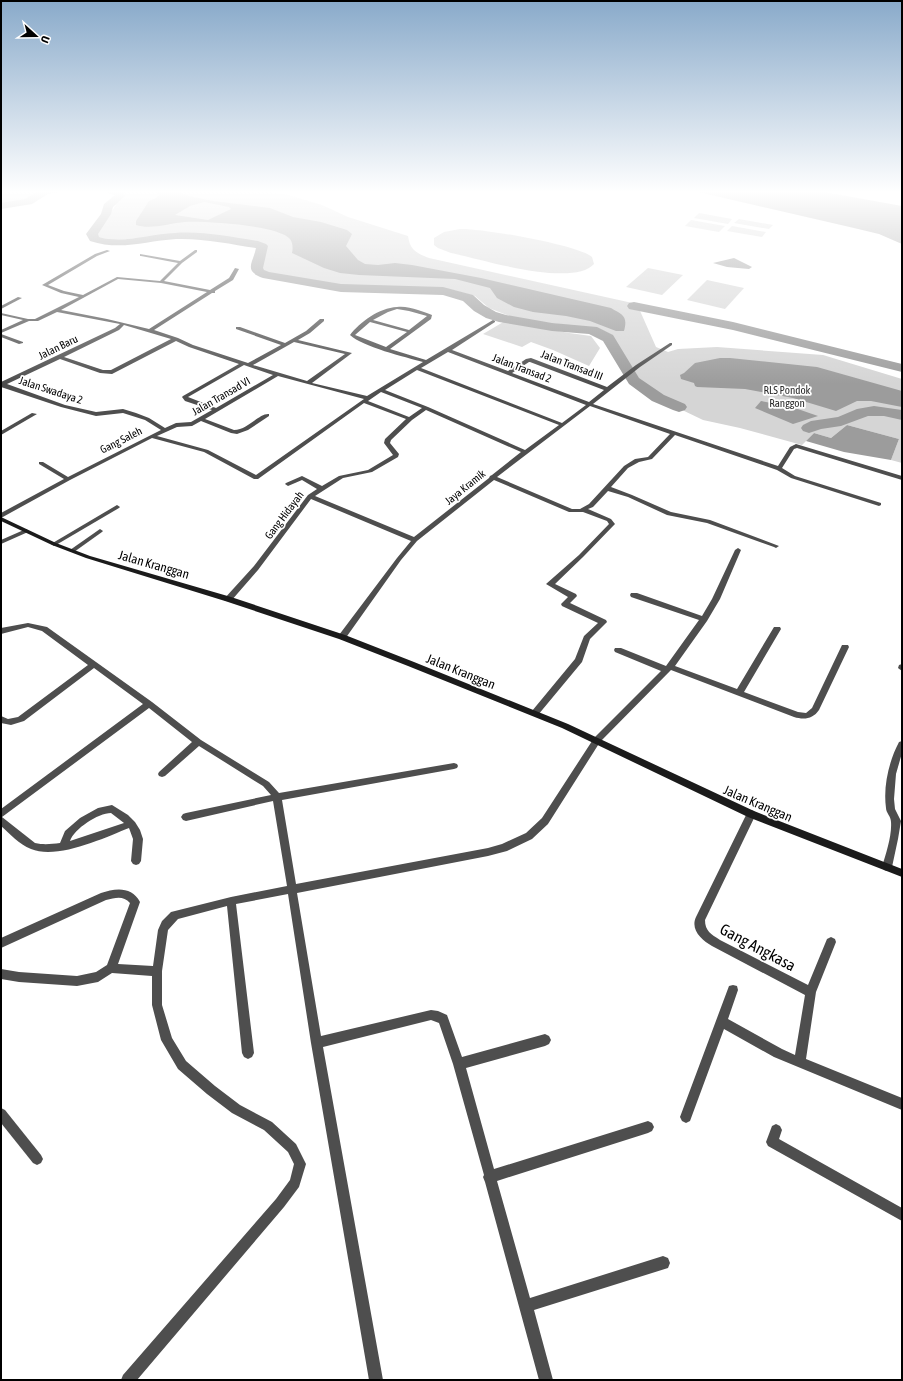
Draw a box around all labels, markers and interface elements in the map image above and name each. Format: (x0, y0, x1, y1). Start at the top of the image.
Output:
north arrow (16, 16, 56, 56)
text: U (39, 34, 52, 45)
street label: Jalan Baru (36, 332, 80, 362)
street label: Jalan Transad III (539, 348, 605, 382)
street label: Jalan Transad 2 (491, 351, 553, 385)
street label: Jalan Swadaya 2 (18, 374, 84, 406)
street label: Jalan Transad VI (190, 375, 252, 417)
park label: RLS Pondok Ranggon (764, 384, 811, 409)
street label: Gang Saleh (98, 424, 144, 456)
street label: Jaya Kramik (442, 467, 488, 507)
street label: Gang Hidayah (262, 489, 306, 541)
street label: Jalan Kranggan (117, 547, 191, 582)
street label: Jalan Kranggan (424, 651, 498, 692)
street label: Jalan Kranggan (721, 782, 794, 825)
street label: Gang Angkasa (717, 920, 799, 975)

